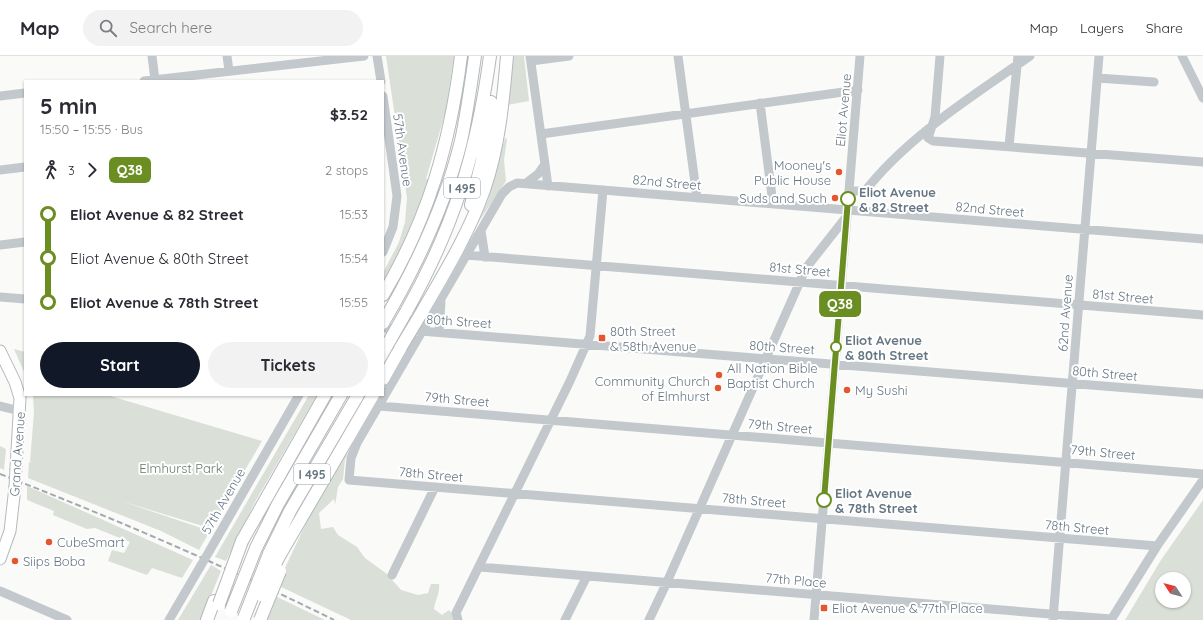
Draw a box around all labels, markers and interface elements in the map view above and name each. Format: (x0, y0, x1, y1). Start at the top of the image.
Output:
search box (83, 10, 363, 46)
text: Map (20, 16, 59, 40)
icon: search (97, 17, 119, 39)
text: Search here (129, 18, 212, 37)
text: Map (1029, 19, 1058, 37)
text: Layers (1080, 19, 1124, 37)
text: Share (1146, 19, 1183, 37)
street label: Eliot Avenue (832, 73, 854, 147)
text: 5 min (40, 92, 97, 120)
text: $3.52 (330, 105, 368, 124)
street label: 57th Avenue (390, 112, 416, 188)
text: 15:50 – 15:55 · Bus (40, 121, 143, 137)
place label: Mooney's Public House (754, 157, 831, 188)
icon: walk (40, 159, 62, 181)
icon: forward (81, 159, 103, 181)
text: Q38 (117, 161, 143, 179)
text: 3 (68, 162, 75, 178)
text: 2 stops (325, 162, 368, 178)
marker: Mooney's Public House (834, 167, 844, 177)
street label: 82nd Street (632, 171, 702, 193)
road number: I 495 (444, 178, 480, 198)
place label: Eliot Avenue & 82 Street (859, 184, 936, 215)
place label: Suds and Such (739, 190, 827, 206)
marker: Eliot Avenue & 82 Street (840, 191, 856, 207)
marker: Suds and Such (830, 193, 840, 203)
street label: 82nd Street (955, 198, 1025, 220)
text: Eliot Avenue & 82 Street (70, 205, 244, 224)
text: 15:53 (340, 206, 368, 222)
text: Eliot Avenue & 80th Street (70, 249, 249, 268)
text: 15:54 (340, 250, 368, 266)
street label: 81st Street (769, 258, 831, 280)
street label: 62nd Avenue (1054, 274, 1076, 352)
street label: 81st Street (1092, 285, 1154, 307)
line badge: Q38 (817, 291, 863, 317)
text: Eliot Avenue & 78th Street (70, 293, 259, 312)
text: 15:55 (340, 294, 368, 310)
text: Q38 (827, 295, 853, 313)
street label: 80th Street (426, 311, 492, 331)
place label: 80th Street & 58th Avenue (610, 323, 696, 354)
place label: Eliot Avenue & 80th Street (845, 332, 929, 363)
marker: 80th Street & 58th Avenue (597, 333, 607, 343)
street label: 80th Street (749, 337, 815, 357)
marker: Eliot Avenue & 80th Street (830, 341, 842, 353)
button: Start (40, 342, 200, 388)
button: Tickets (208, 342, 368, 388)
place label: All Nation Bible Baptist Church (727, 360, 818, 391)
street label: 80th Street (1072, 362, 1138, 384)
marker: All Nation Bible Baptist Church (714, 370, 724, 380)
place label: Community Church of Elmhurst (595, 373, 710, 404)
place label: My Sushi (855, 382, 908, 398)
marker: Community Church of Elmhurst (713, 383, 723, 393)
marker: My Sushi (842, 385, 852, 395)
street label: 79th Street (424, 388, 490, 410)
street label: Grand Avenue (6, 411, 28, 497)
street label: 79th Street (747, 415, 813, 437)
street label: 79th Street (1070, 441, 1136, 463)
park label: Elmhurst Park (139, 460, 223, 476)
street label: 78th Street (398, 463, 464, 485)
road number: I 495 (294, 464, 330, 484)
street label: 57th Avenue (198, 465, 248, 537)
place label: Eliot Avenue & 78th Street (835, 485, 918, 516)
street label: 78th Street (721, 489, 787, 511)
marker: Eliot Avenue & 78th Street (816, 492, 832, 508)
street label: 78th Street (1044, 516, 1110, 538)
place label: CubeSmart (57, 534, 125, 550)
marker: CubeSmart (44, 537, 54, 547)
place label: Siips Boba (23, 553, 85, 569)
marker: Siips Boba (10, 556, 20, 566)
street label: 77th Place (765, 569, 827, 591)
north arrow (1155, 572, 1191, 608)
map controls (1155, 572, 1191, 608)
place label: Eliot Avenue & 77th Place (832, 600, 983, 616)
marker: Eliot Avenue & 77th Place (819, 603, 829, 613)

